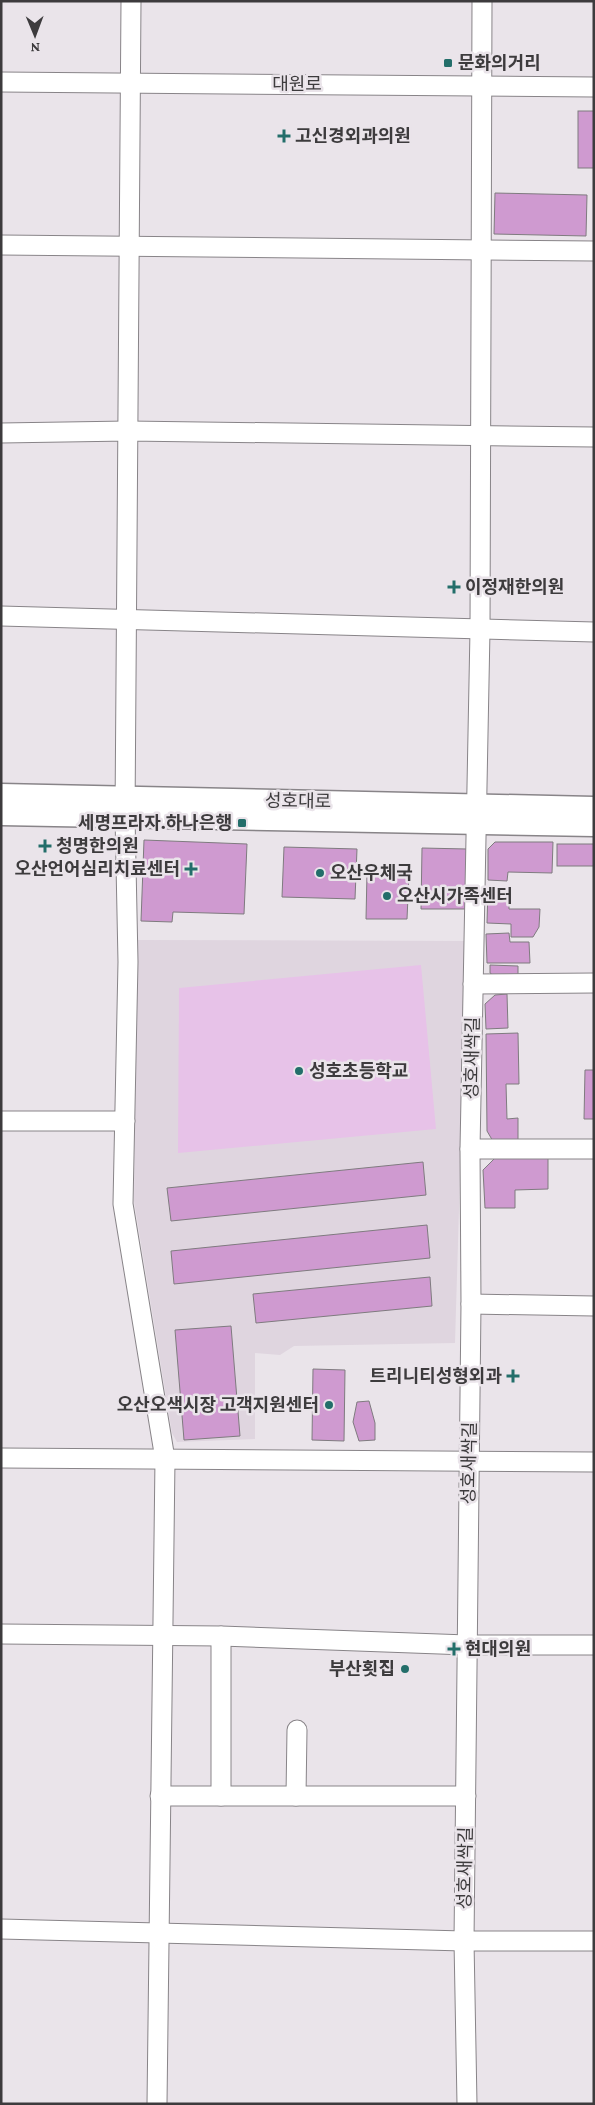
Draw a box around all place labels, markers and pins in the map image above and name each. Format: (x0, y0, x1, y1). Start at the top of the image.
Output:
place label: 문화의거리 (458, 53, 541, 73)
marker: 문화의거리 (442, 57, 454, 69)
place label: 고신경외과의원 (295, 126, 411, 146)
marker: 고신경외과의원 (277, 129, 291, 143)
place label: 이정재한의원 (465, 577, 564, 597)
marker: 이정재한의원 (447, 580, 461, 594)
place label: 세명프라자.하나은행 (78, 813, 232, 833)
marker: 세명프라자.하나은행 (236, 817, 248, 829)
place label: 청명한의원 (56, 836, 139, 856)
marker: 청명한의원 (38, 839, 52, 853)
place label: 오산언어심리치료센터 (14, 859, 180, 879)
marker: 오산언어심리치료센터 (184, 862, 198, 876)
place label: 오산우체국 (330, 863, 413, 883)
marker: 오산우체국 (314, 867, 326, 879)
place label: 오산시가족센터 (397, 886, 513, 906)
marker: 오산시가족센터 (381, 890, 393, 902)
place label: 성호초등학교 (309, 1061, 408, 1081)
marker: 성호초등학교 (293, 1065, 305, 1077)
place label: 트리니티성형외과 (370, 1366, 502, 1386)
marker: 트리니티성형외과 (506, 1369, 520, 1383)
place label: 오산오색시장 고객지원센터 (117, 1395, 319, 1415)
marker: 오산오색시장 고객지원센터 (323, 1399, 335, 1411)
place label: 현대의원 (465, 1639, 531, 1659)
marker: 현대의원 (447, 1642, 461, 1656)
place label: 부산횟집 (329, 1659, 395, 1679)
marker: 부산횟집 (399, 1663, 411, 1675)

